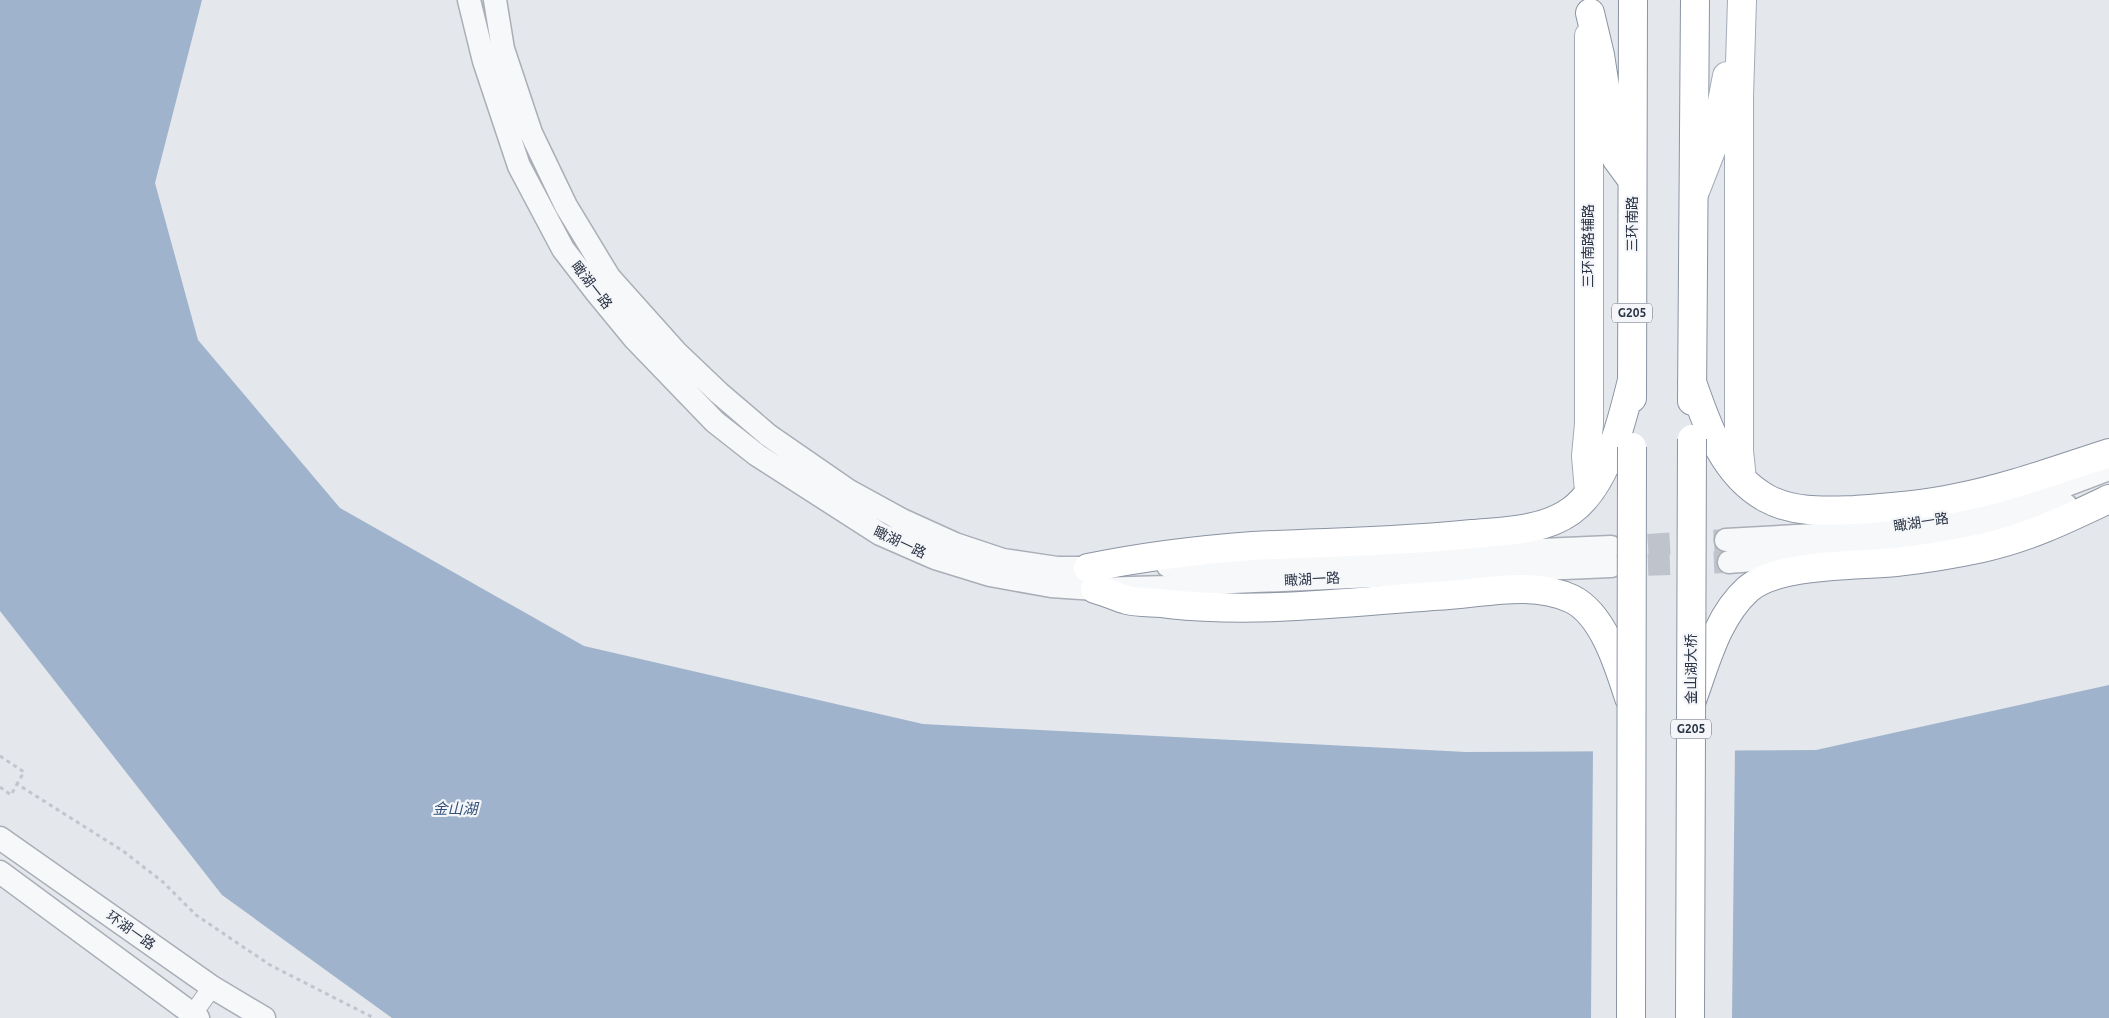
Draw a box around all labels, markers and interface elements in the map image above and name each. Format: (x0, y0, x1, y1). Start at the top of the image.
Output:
street label: 三环南路 (1624, 196, 1640, 252)
street label: 三环南路辅路 (1580, 204, 1596, 288)
street label: 瞰湖一路 (568, 258, 616, 312)
road number: G205 (1612, 304, 1652, 322)
street label: 瞰湖一路 (1892, 510, 1950, 534)
street label: 瞰湖一路 (871, 523, 929, 561)
street label: 瞰湖一路 (1284, 570, 1340, 588)
street label: 金山湖大桥 (1683, 634, 1699, 704)
road number: G205 (1671, 720, 1711, 739)
water label: 金山湖 (432, 800, 479, 817)
street label: 环湖一路 (103, 907, 159, 953)

